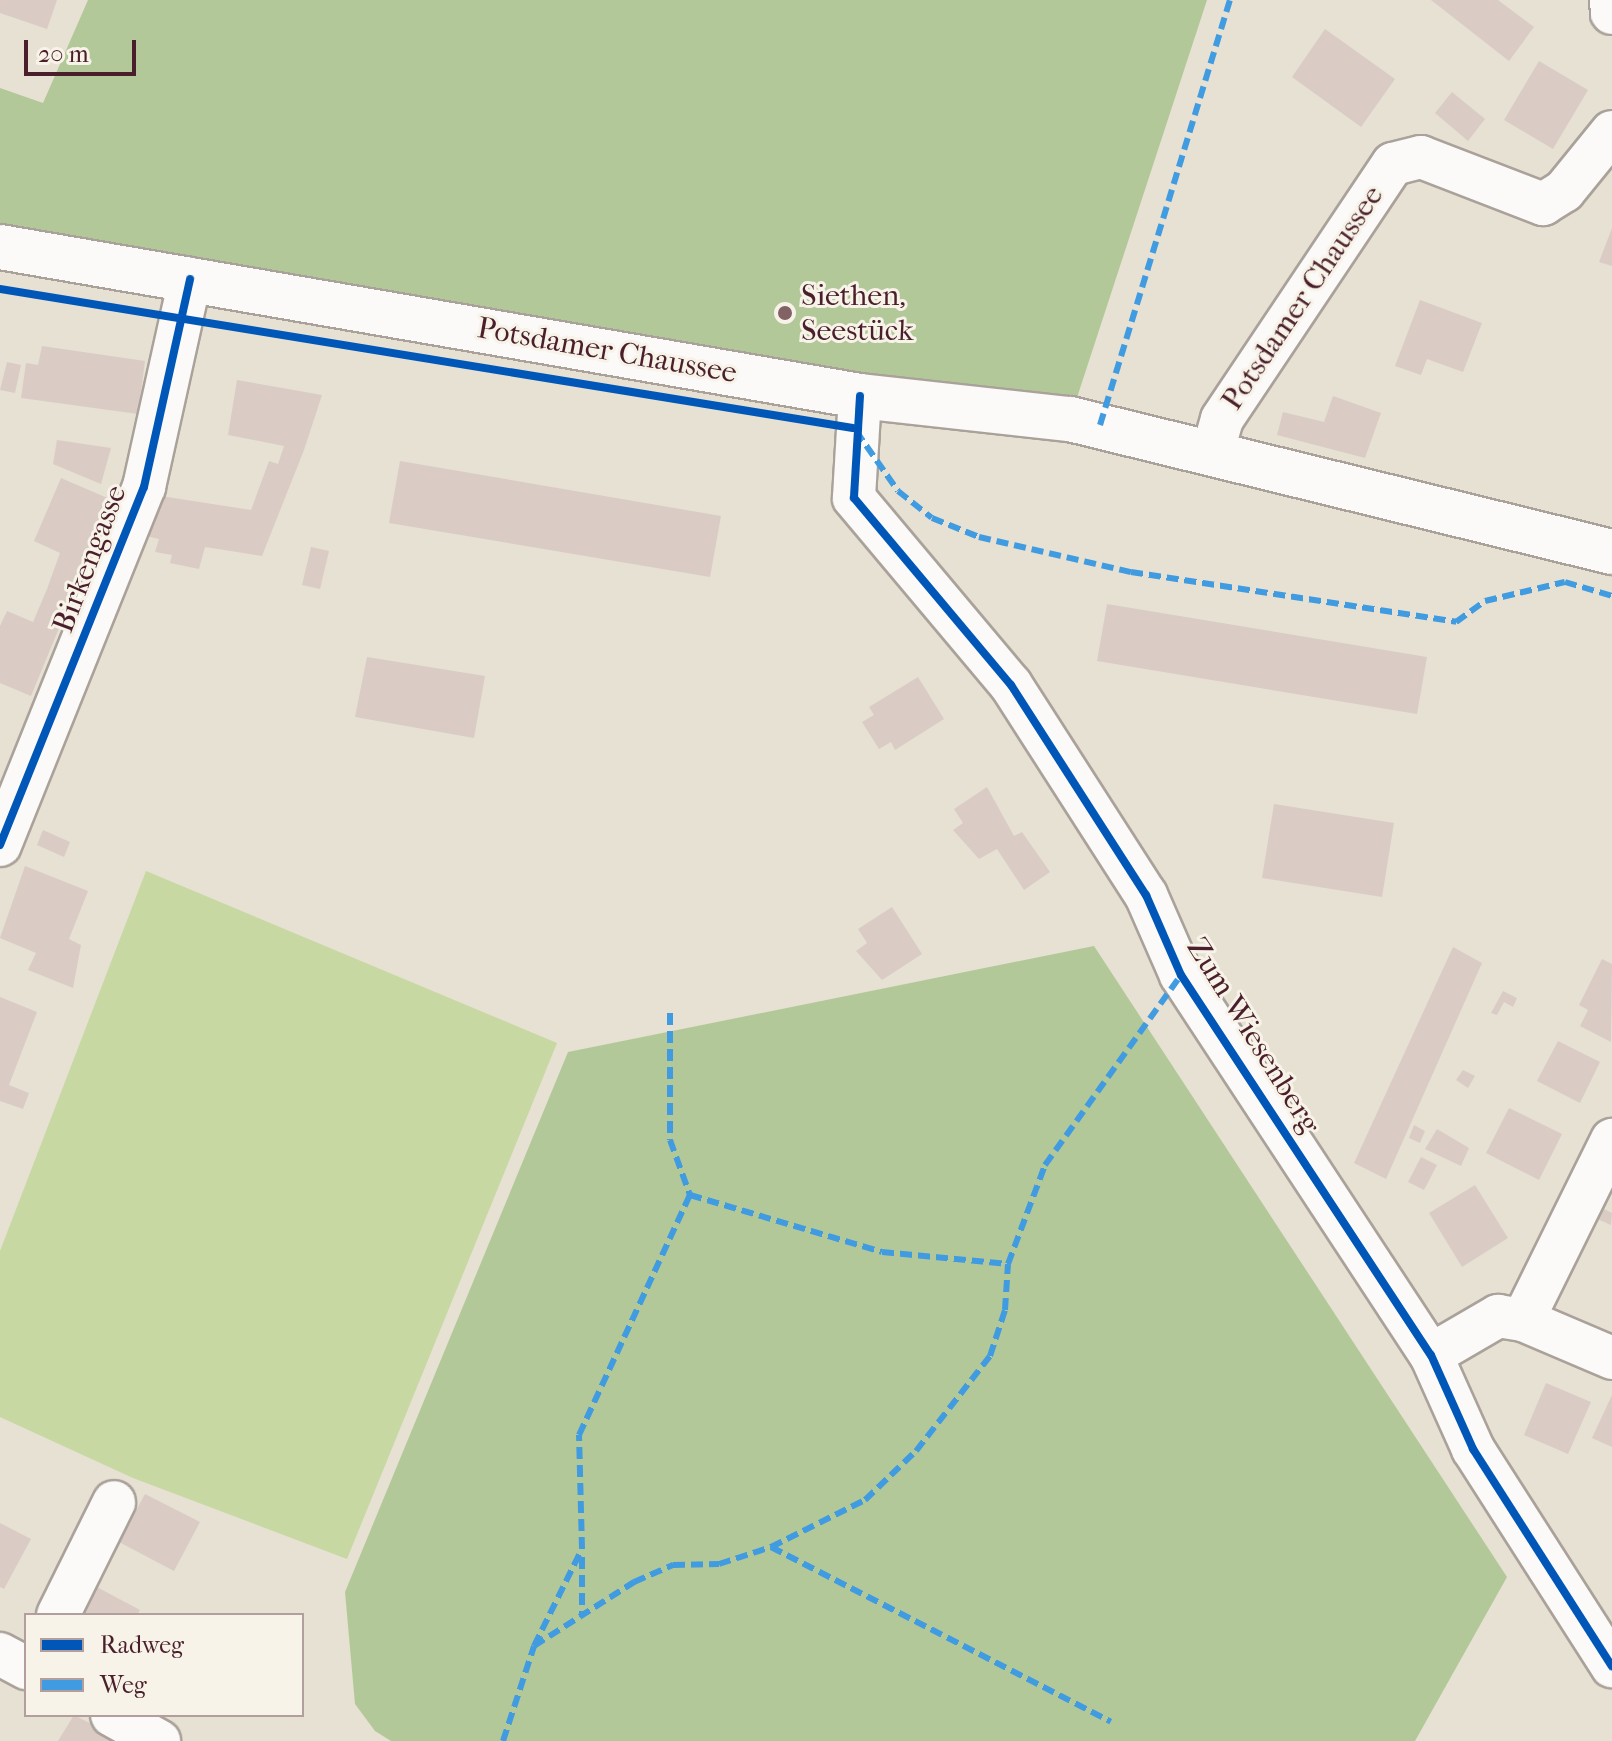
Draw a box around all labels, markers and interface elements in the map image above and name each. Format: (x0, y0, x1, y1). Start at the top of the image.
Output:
scale bar (28, 24, 140, 74)
text: 20 m (38, 40, 89, 68)
street label: Potsdamer Chaussee (1215, 179, 1391, 417)
place label: Siethen, Seestück (801, 278, 913, 348)
marker: Siethen, Seestück (776, 304, 794, 322)
street label: Potsdamer Chaussee (474, 310, 740, 392)
street label: Birkengasse (45, 480, 135, 638)
street label: Zum Wiesenberg (1178, 932, 1328, 1140)
legend (24, 1613, 304, 1717)
text: Radweg (100, 1631, 184, 1659)
text: Weg (100, 1671, 147, 1699)

